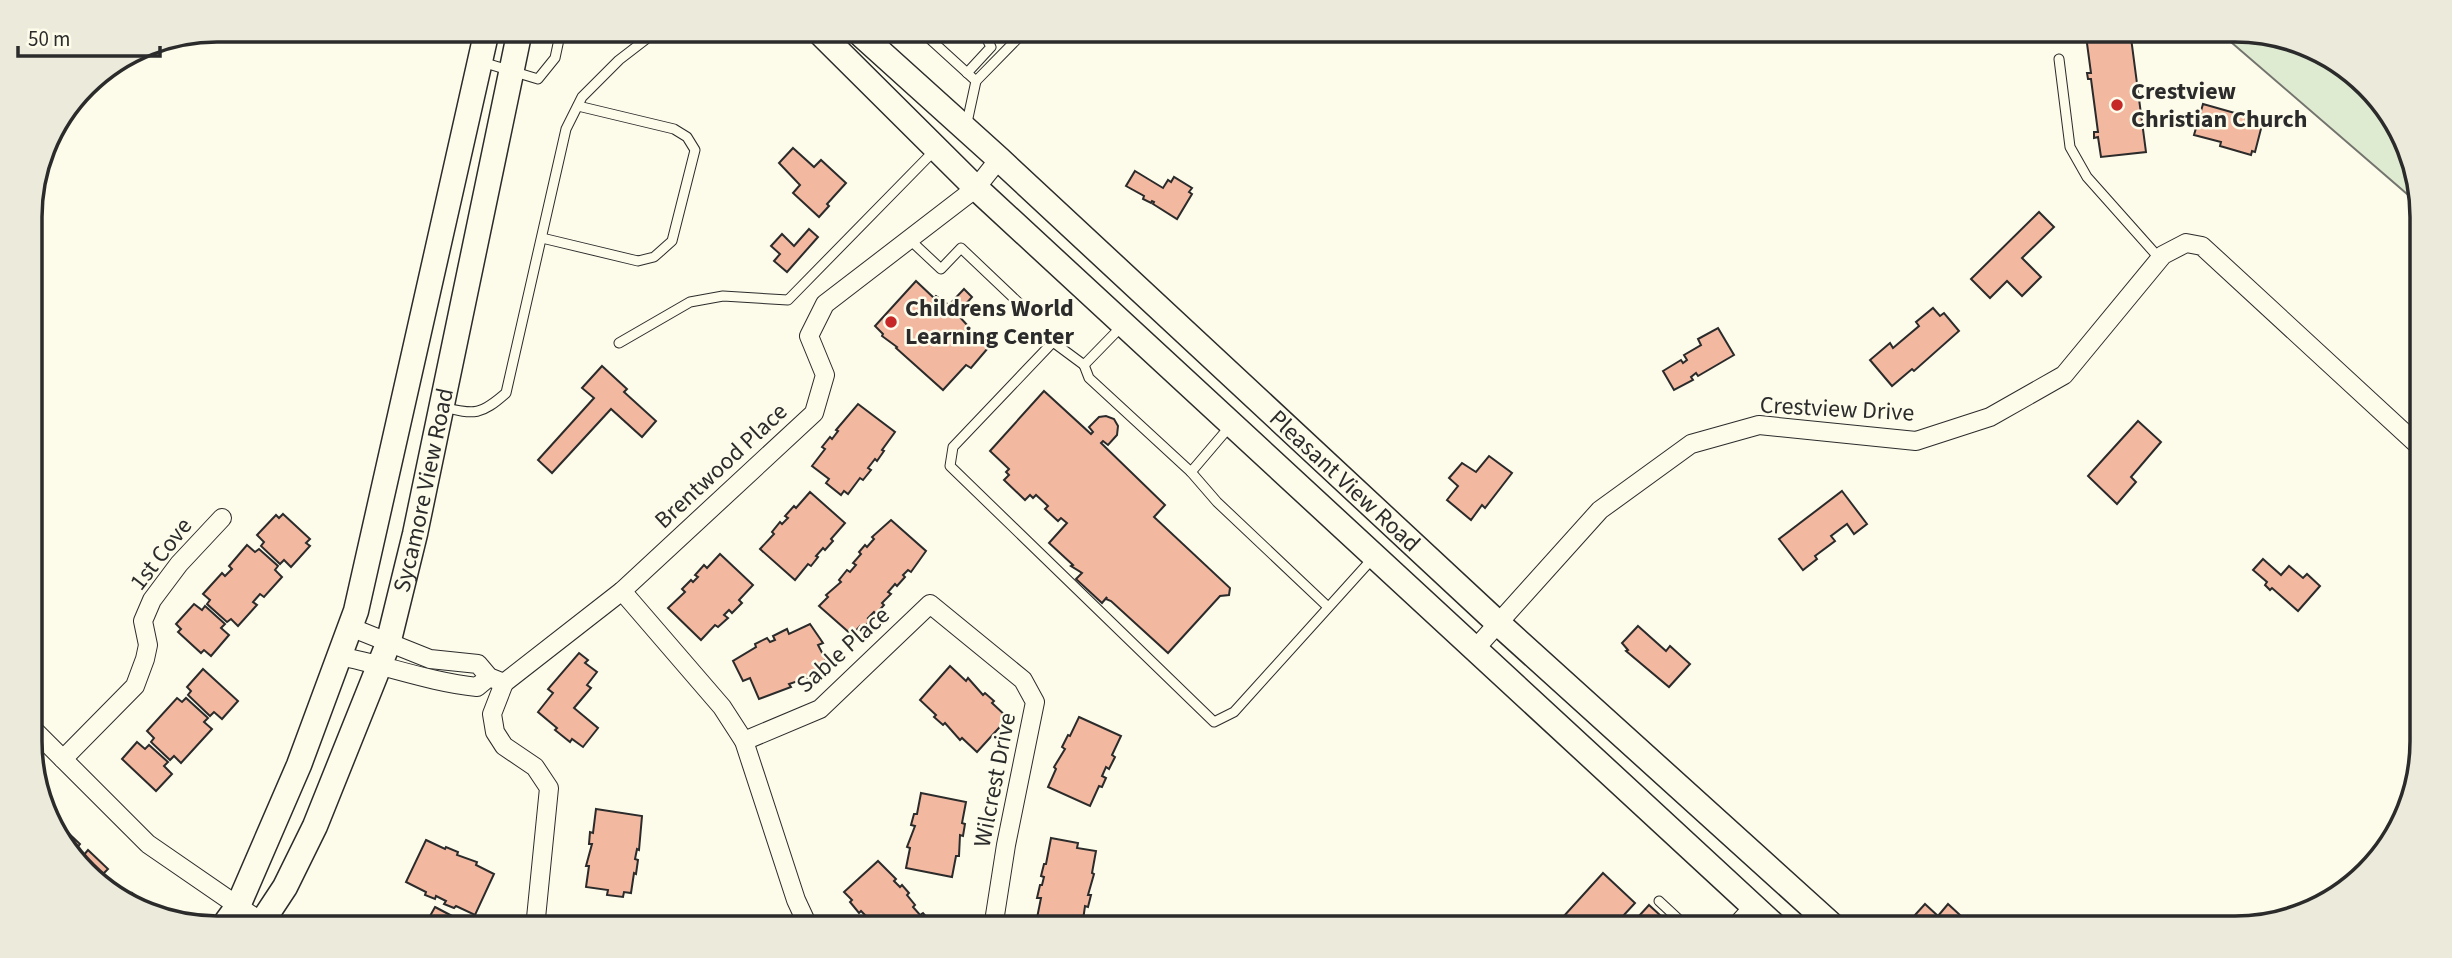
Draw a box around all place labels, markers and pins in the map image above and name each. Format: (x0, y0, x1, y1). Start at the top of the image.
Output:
place label: Crestview Christian Church (2131, 74, 2308, 137)
marker: Crestview Christian Church (2109, 97, 2125, 113)
place label: Childrens World Learning Center (905, 291, 1074, 354)
marker: Childrens World Learning Center (883, 314, 899, 330)

